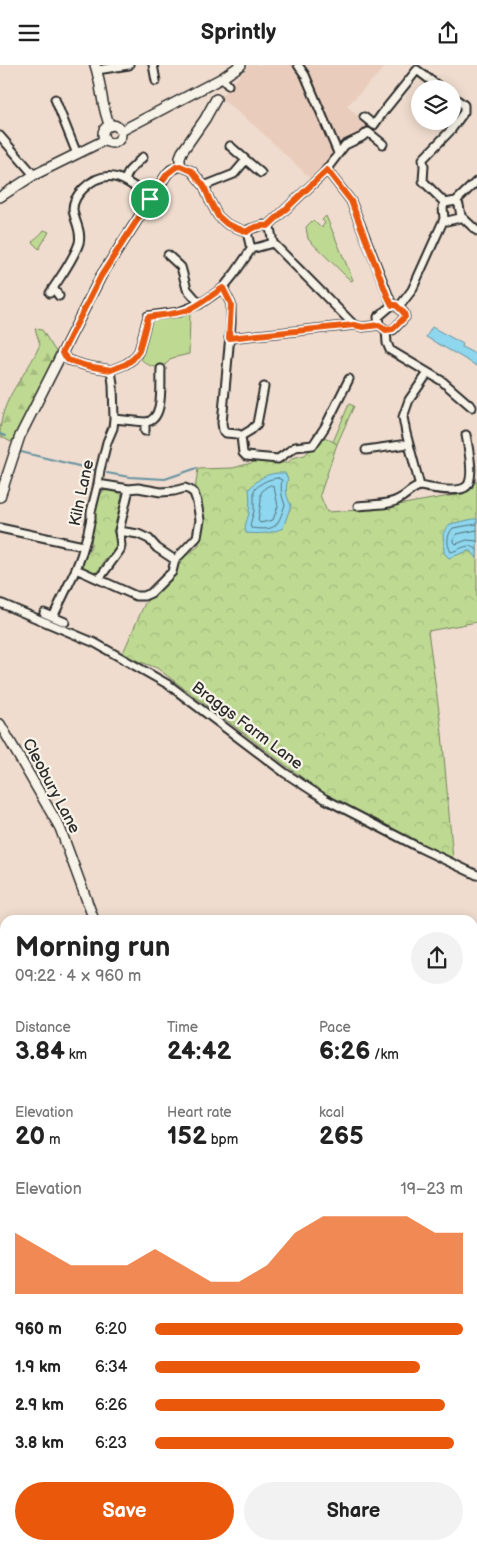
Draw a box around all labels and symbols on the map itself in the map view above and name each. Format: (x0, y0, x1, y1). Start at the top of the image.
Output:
pin (129, 178, 171, 220)
street label: Kiln Lane (66, 458, 98, 528)
street label: Braggs Farm Lane (188, 678, 307, 774)
street label: Cleobury Lane (18, 735, 84, 837)

